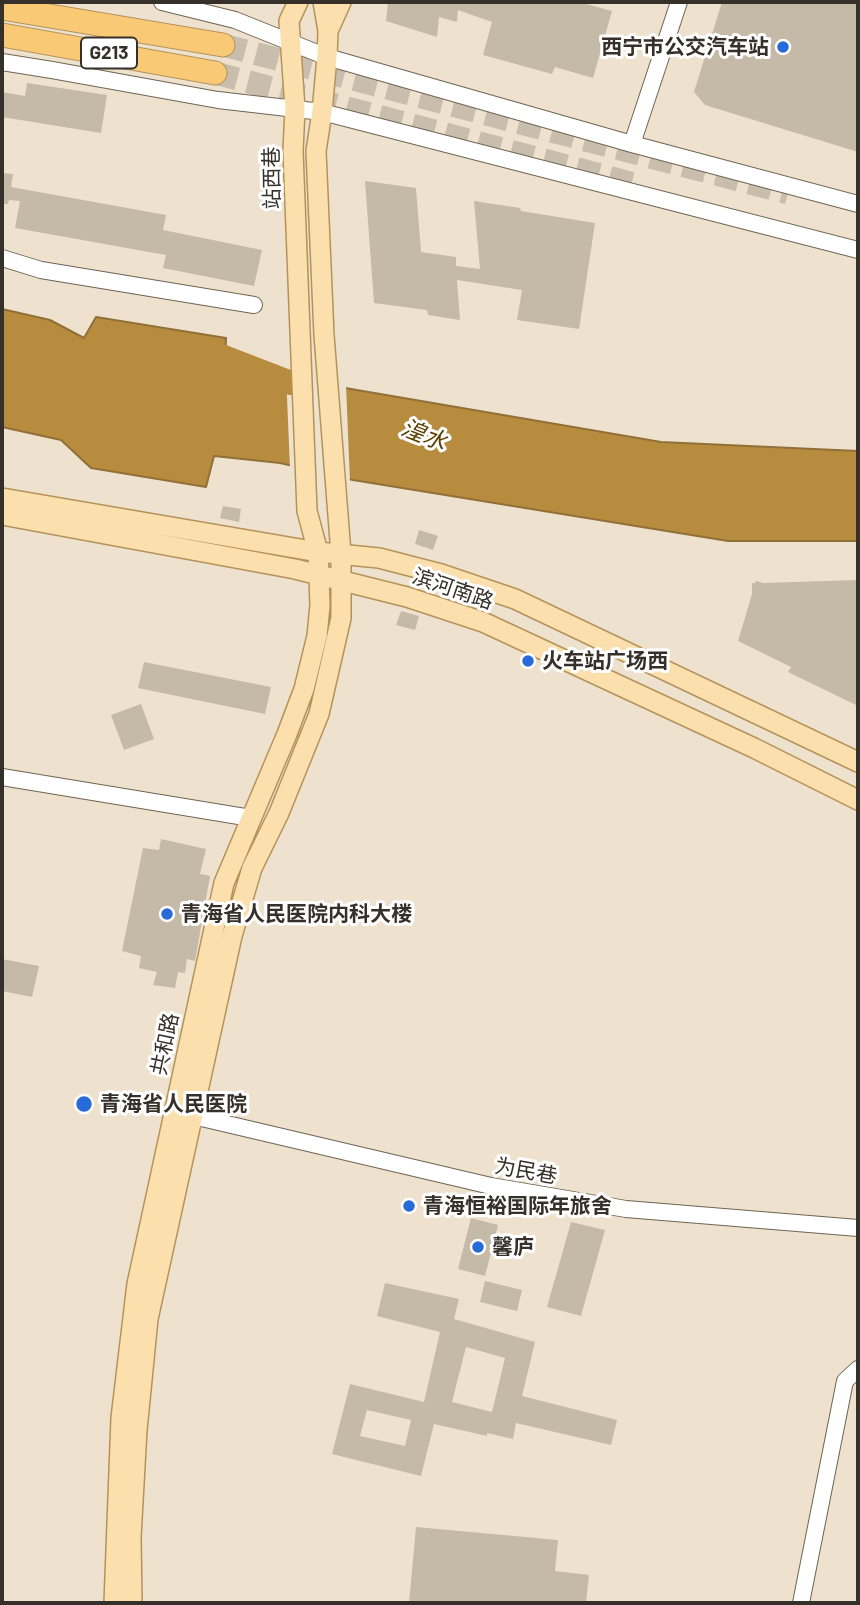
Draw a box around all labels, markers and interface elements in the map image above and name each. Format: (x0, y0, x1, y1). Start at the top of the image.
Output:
place label: 西宁市公交汽车站 (601, 34, 769, 60)
road number: G213 (81, 38, 137, 68)
marker: 西宁市公交汽车站 (775, 39, 791, 55)
street label: 站西巷 (259, 146, 285, 210)
water label: 湟水 (398, 414, 450, 456)
street label: 滨河南路 (409, 563, 497, 615)
place label: 火车站广场西 (542, 648, 668, 674)
marker: 火车站广场西 (520, 653, 536, 669)
place label: 青海省人民医院内科大楼 (181, 901, 412, 927)
marker: 青海省人民医院内科大楼 (159, 906, 175, 922)
street label: 共和路 (146, 1011, 184, 1077)
place label: 青海省人民医院 (100, 1091, 247, 1117)
marker: 青海省人民医院 (74, 1094, 94, 1114)
street label: 为民巷 (493, 1153, 559, 1189)
place label: 青海恒裕国际年旅舍 (423, 1193, 612, 1219)
marker: 青海恒裕国际年旅舍 (401, 1198, 417, 1214)
place label: 馨庐 (492, 1234, 534, 1260)
marker: 馨庐 (470, 1239, 486, 1255)

